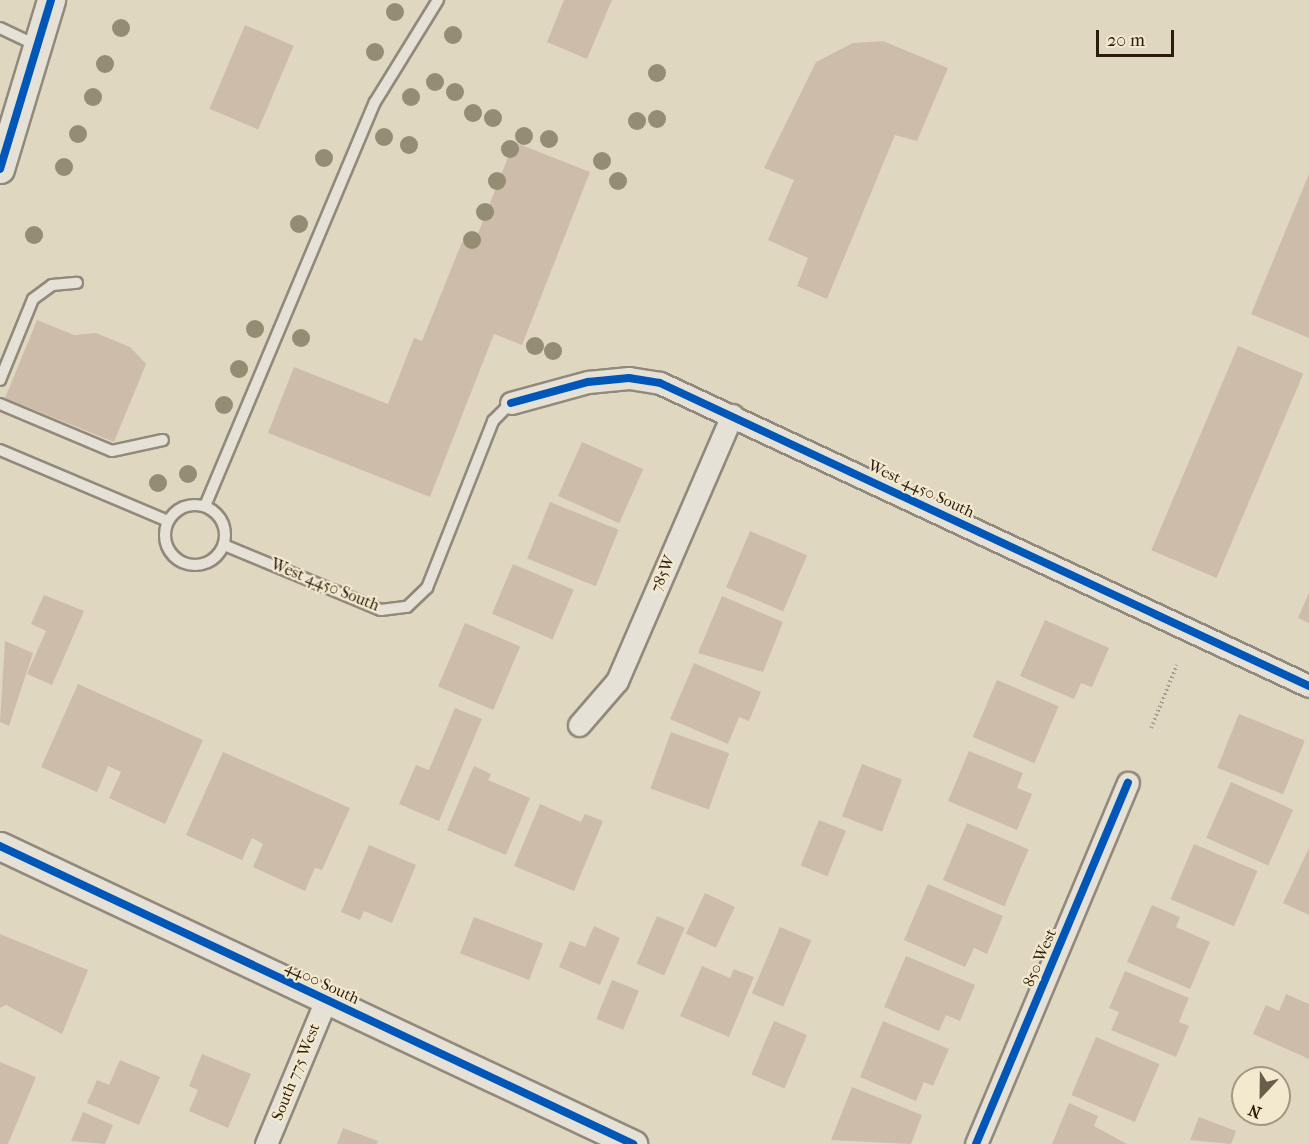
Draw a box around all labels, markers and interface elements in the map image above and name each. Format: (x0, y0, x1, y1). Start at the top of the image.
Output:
scale bar (1099, 18, 1177, 56)
text: 20 m (1107, 30, 1145, 51)
street label: West 4450 South (865, 456, 977, 522)
street label: 785W (647, 553, 679, 595)
street label: West 4450 South (268, 555, 382, 615)
street label: 850 West (1019, 926, 1061, 990)
street label: 4400 South (282, 957, 362, 1009)
street label: South 775 West (268, 1021, 324, 1123)
north arrow (1231, 1066, 1291, 1126)
text: N (1246, 1100, 1264, 1122)

